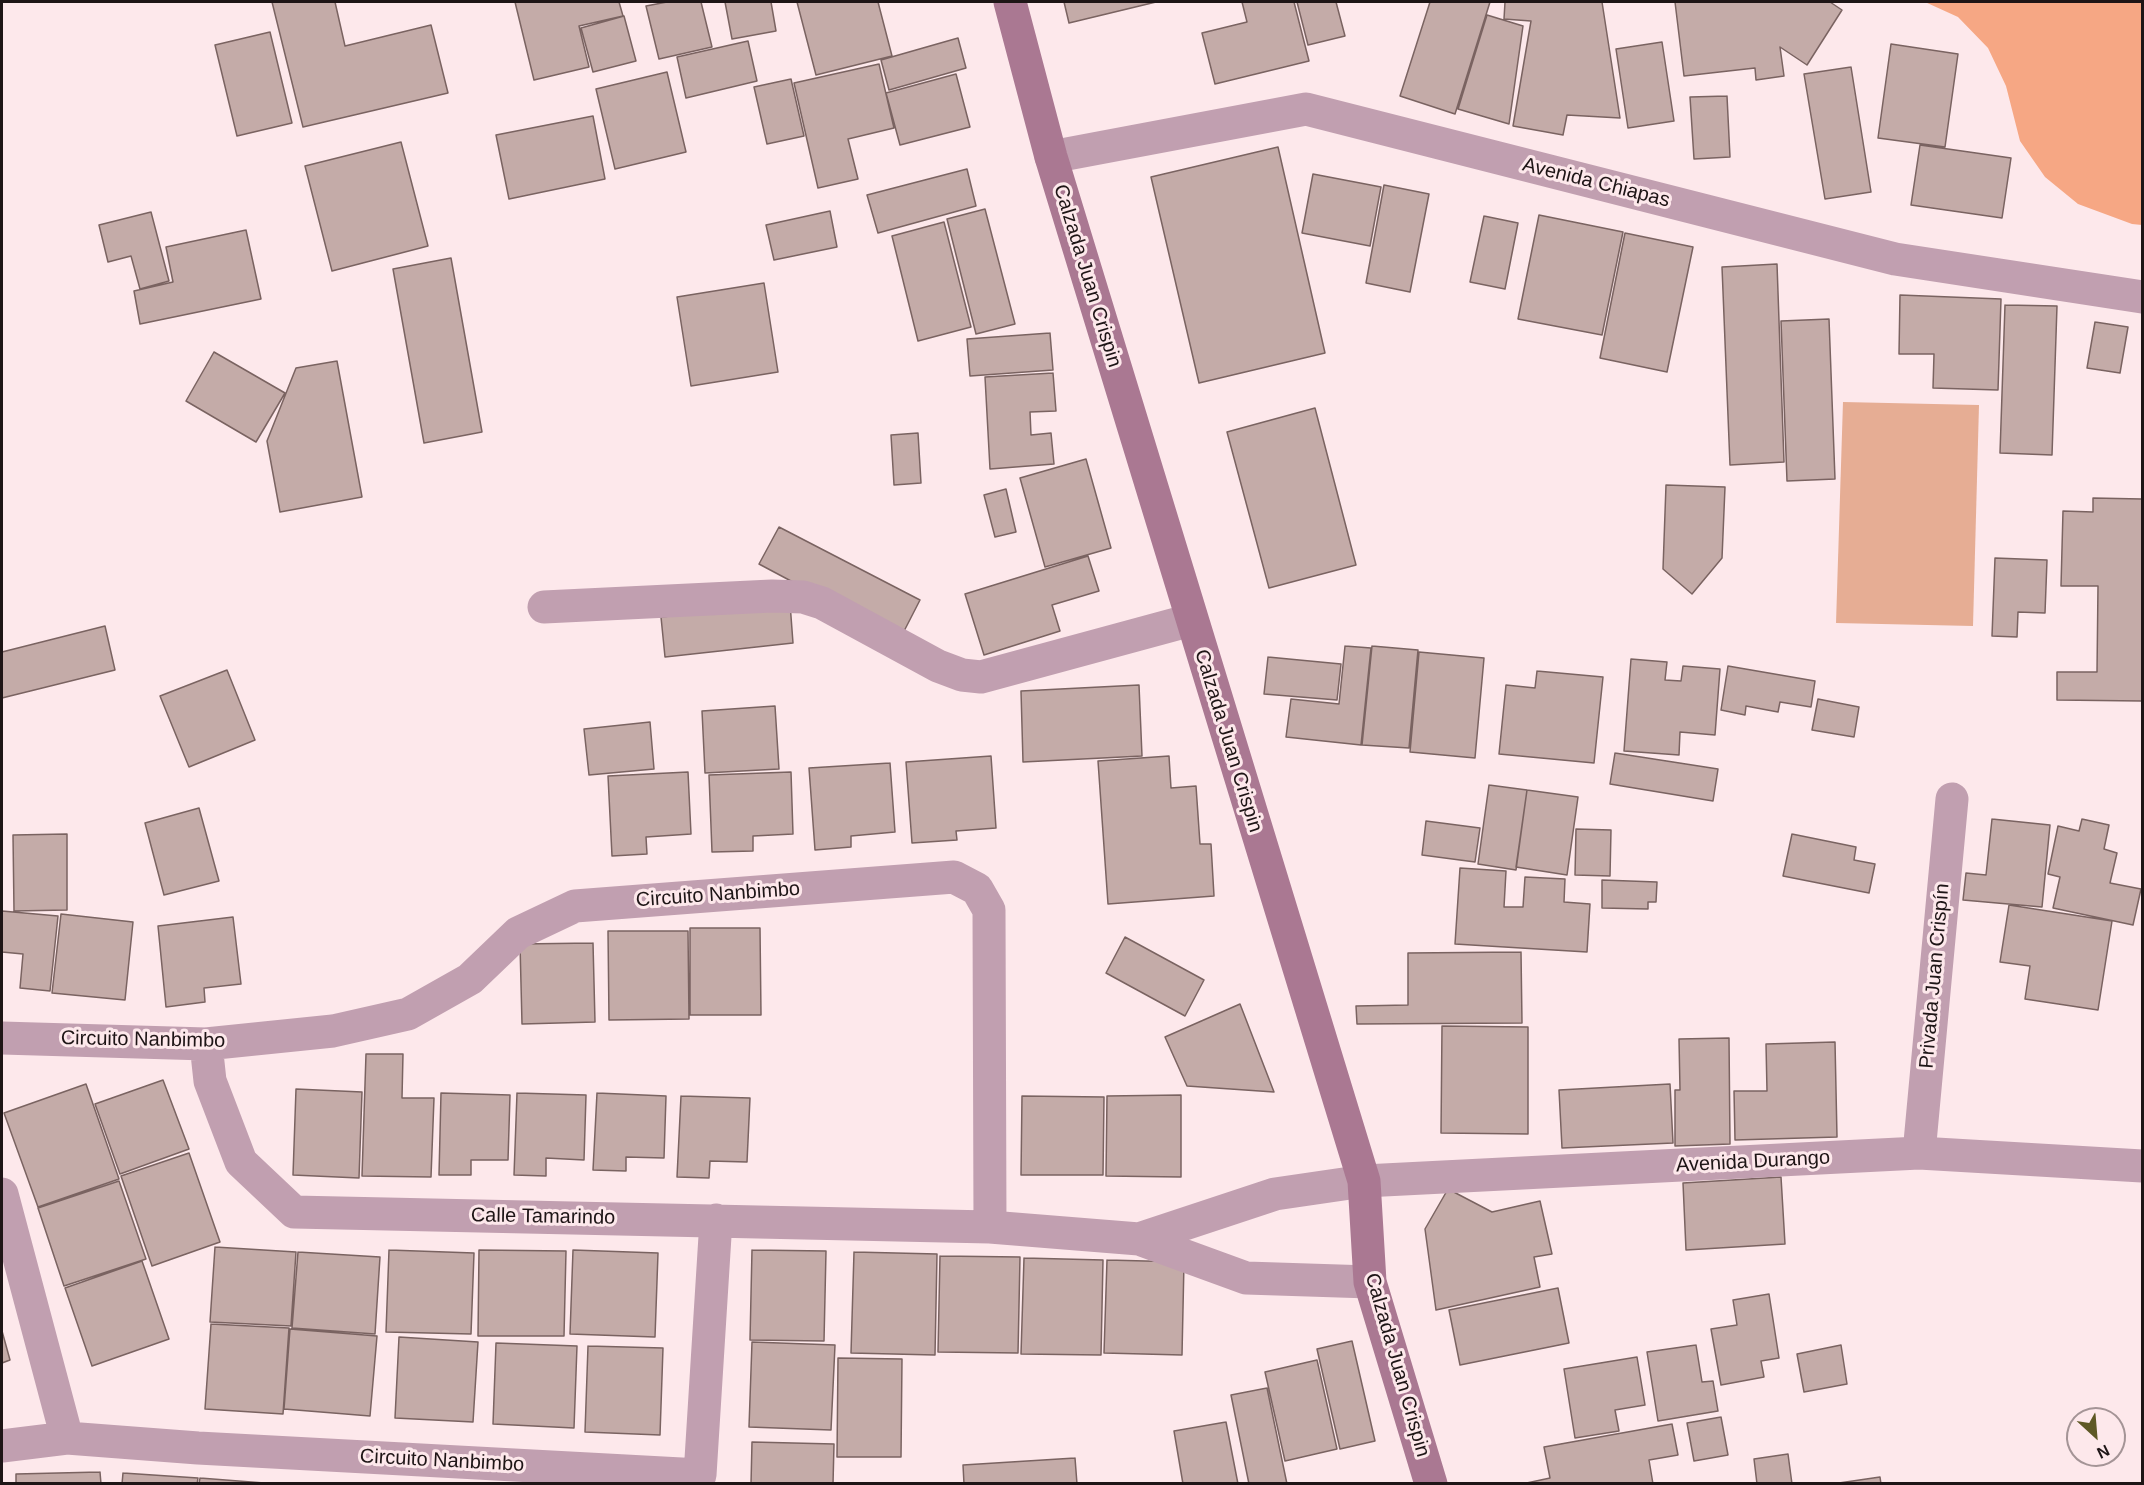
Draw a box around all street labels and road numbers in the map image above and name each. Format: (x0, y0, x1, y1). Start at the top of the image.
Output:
street label: Avenida Chiapas (1520, 153, 1672, 213)
street label: Calzada Juan Crispin (1048, 182, 1126, 370)
street label: Calzada Juan Crispin (1189, 647, 1267, 835)
street label: Circuito Nanbimbo (635, 877, 801, 913)
street label: Privada Juan Crispín (1915, 882, 1955, 1070)
street label: Circuito Nanbimbo (61, 1027, 225, 1053)
street label: Avenida Durango (1675, 1146, 1831, 1178)
street label: Calle Tamarindo (471, 1204, 615, 1230)
street label: Calzada Juan Crispin (1359, 1270, 1435, 1460)
street label: Circuito Nanbimbo (359, 1445, 525, 1477)

